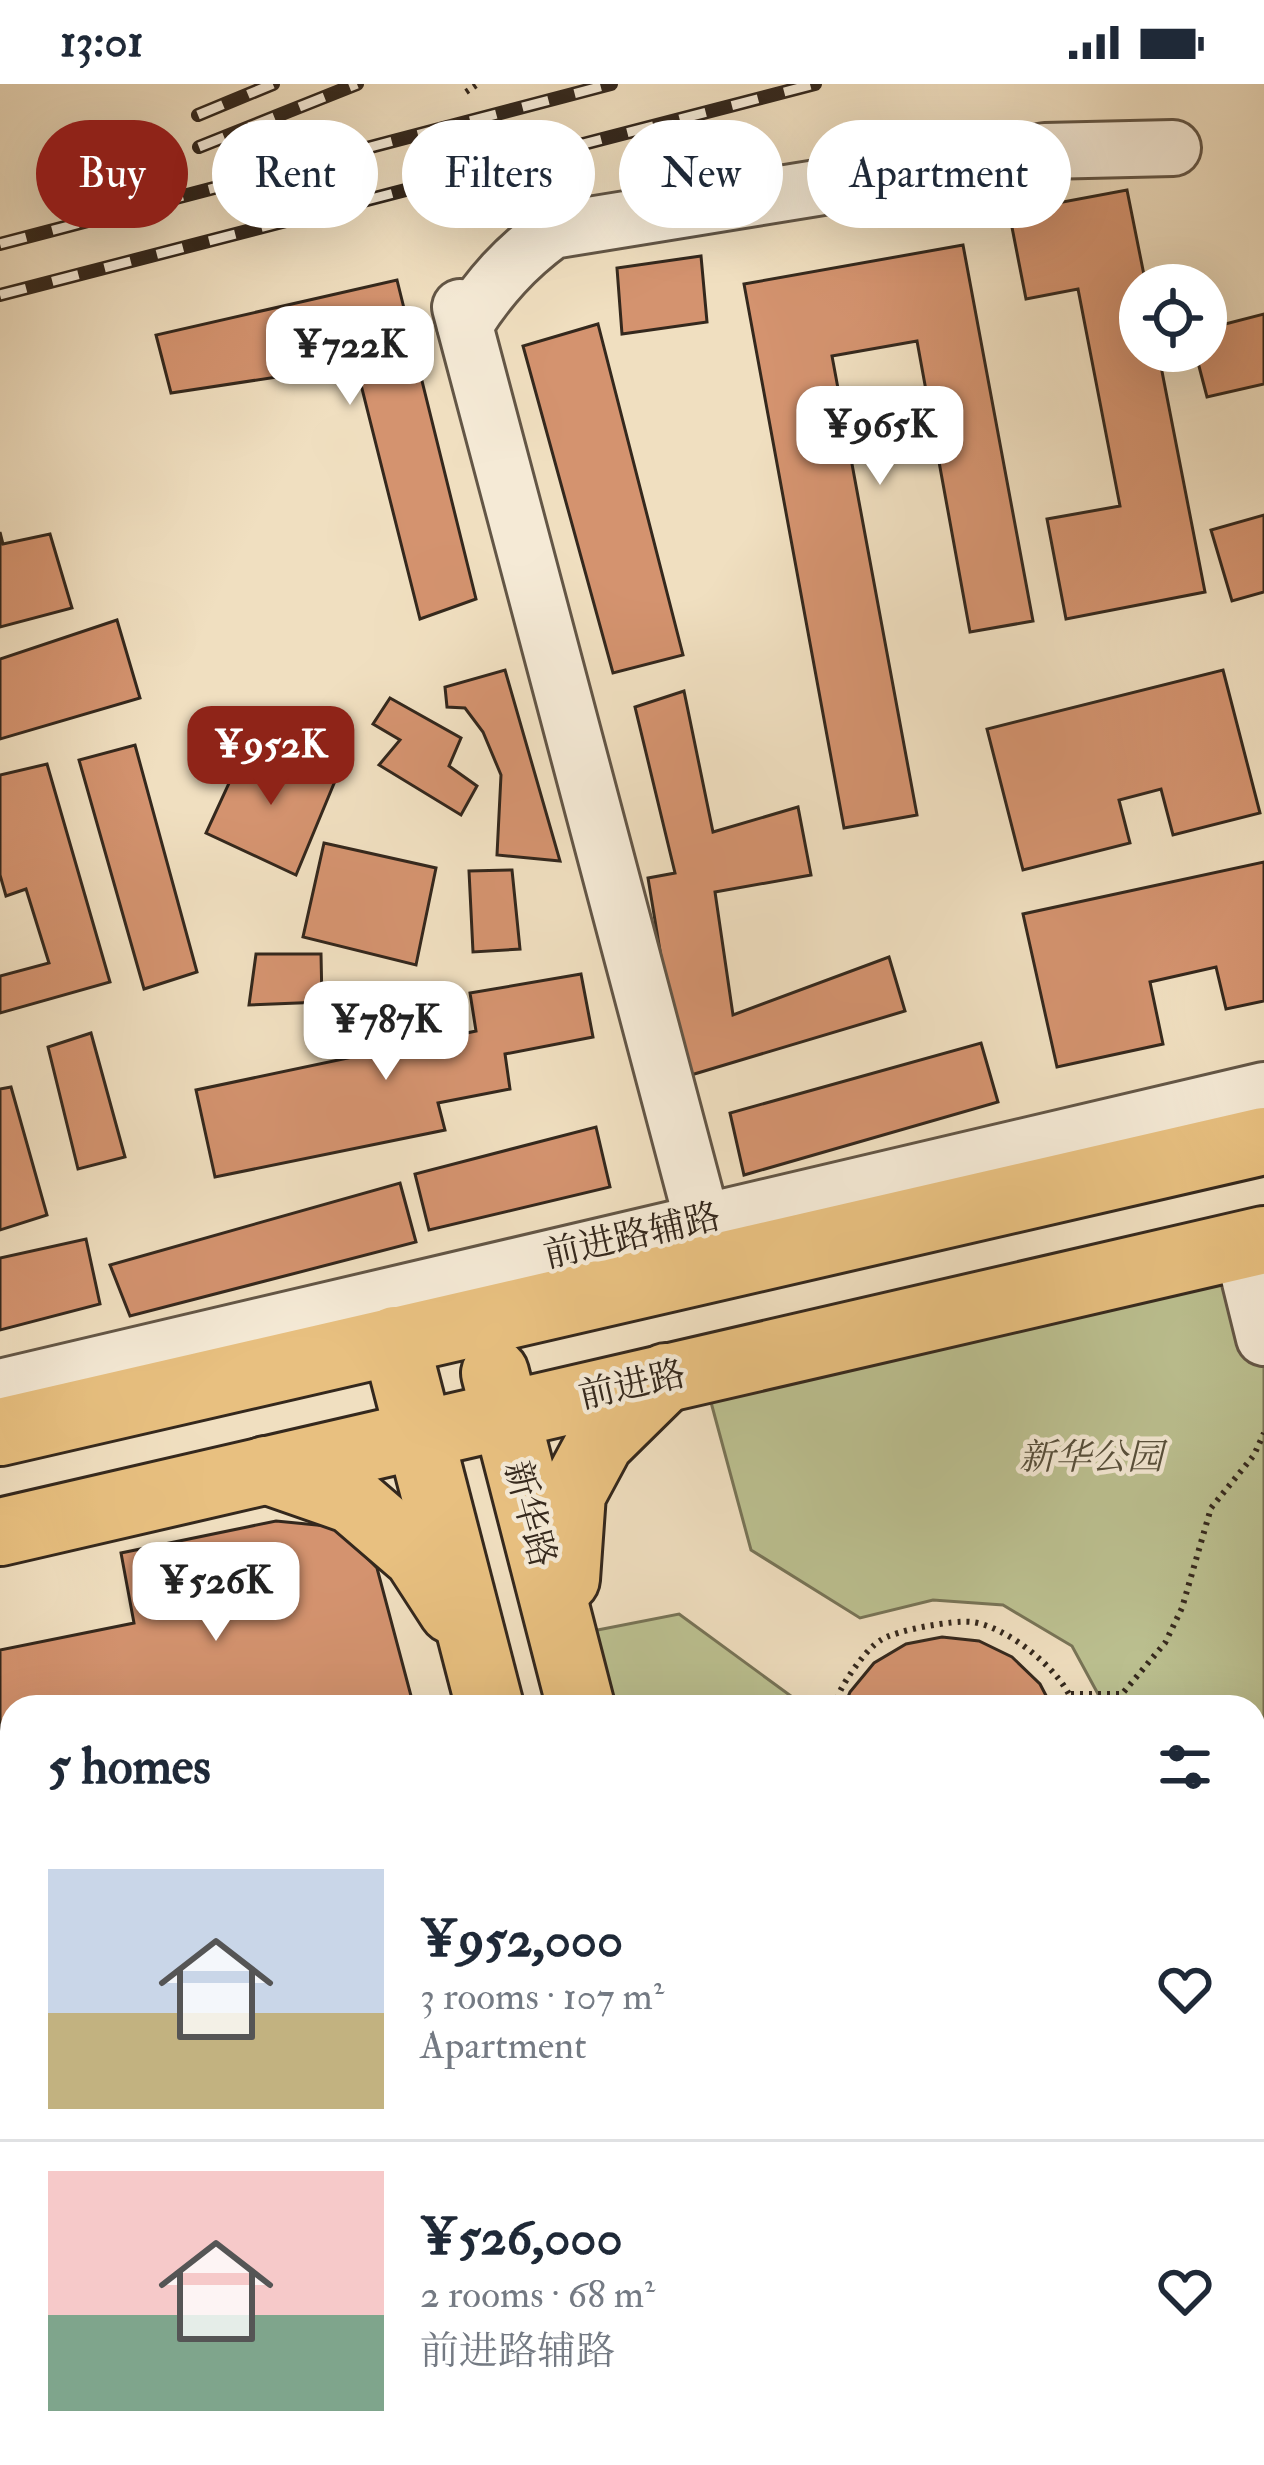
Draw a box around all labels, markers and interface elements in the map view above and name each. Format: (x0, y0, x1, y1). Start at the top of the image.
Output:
text: 13:01 (60, 14, 143, 70)
chip: Buy (36, 120, 188, 228)
chip: Rent (212, 120, 378, 228)
chip: Filters (402, 120, 595, 228)
chip: New (619, 120, 783, 228)
chip: Apartment (807, 120, 1071, 228)
map controls (1119, 264, 1227, 372)
button: locate (1119, 264, 1227, 372)
pin: ¥722K (266, 306, 434, 408)
text: ¥722K (293, 320, 407, 369)
pin: ¥965K (796, 386, 964, 488)
text: ¥965K (823, 400, 937, 449)
pin: ¥952K (187, 706, 355, 808)
text: ¥952K (214, 720, 328, 769)
pin: ¥787K (302, 981, 470, 1083)
text: ¥787K (331, 995, 441, 1044)
street label: 前进路辅路 (539, 1194, 725, 1278)
street label: 前进路 (574, 1351, 690, 1419)
park label: 新华公园 (1019, 1435, 1168, 1480)
street label: 新华路 (494, 1456, 566, 1572)
pin: ¥526K (132, 1542, 300, 1644)
text: ¥526K (160, 1556, 272, 1605)
icon: filters (1152, 1734, 1218, 1800)
text: 5 homes (48, 1735, 211, 1799)
text: ¥952,000 (420, 1908, 623, 1972)
icon: home (144, 1917, 288, 2061)
icon: heart (1152, 1956, 1218, 2022)
text: 3 rooms · 107 m² (420, 1972, 664, 2021)
text: Apartment (420, 2021, 587, 2070)
text: ¥526,000 (420, 2206, 623, 2270)
icon: home (144, 2219, 288, 2363)
icon: heart (1152, 2258, 1218, 2324)
text: 2 rooms · 68 m² (420, 2270, 655, 2319)
text: 前进路辅路 (420, 2327, 615, 2376)

